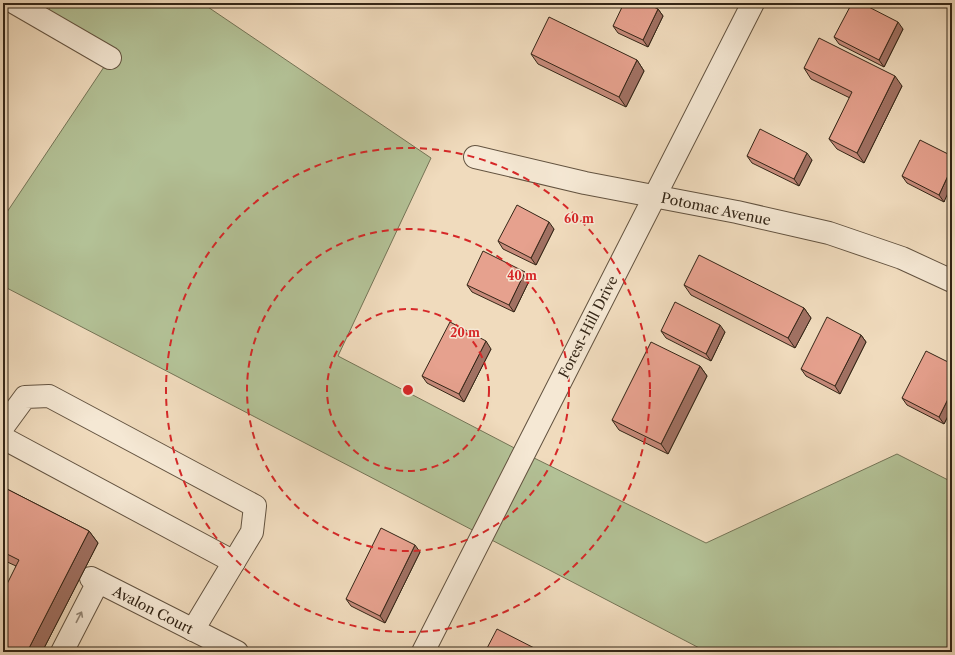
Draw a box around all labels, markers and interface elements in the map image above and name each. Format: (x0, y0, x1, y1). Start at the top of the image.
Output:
street label: Potomac Avenue (659, 189, 773, 229)
text: 60 m (564, 211, 594, 226)
text: 40 m (507, 268, 537, 283)
street label: Forest-Hill Drive (554, 273, 622, 381)
text: 20 m (450, 325, 480, 340)
centre of rings (401, 383, 415, 397)
street label: Avalon Court (109, 582, 196, 638)
one-way arrow (76, 612, 84, 624)

